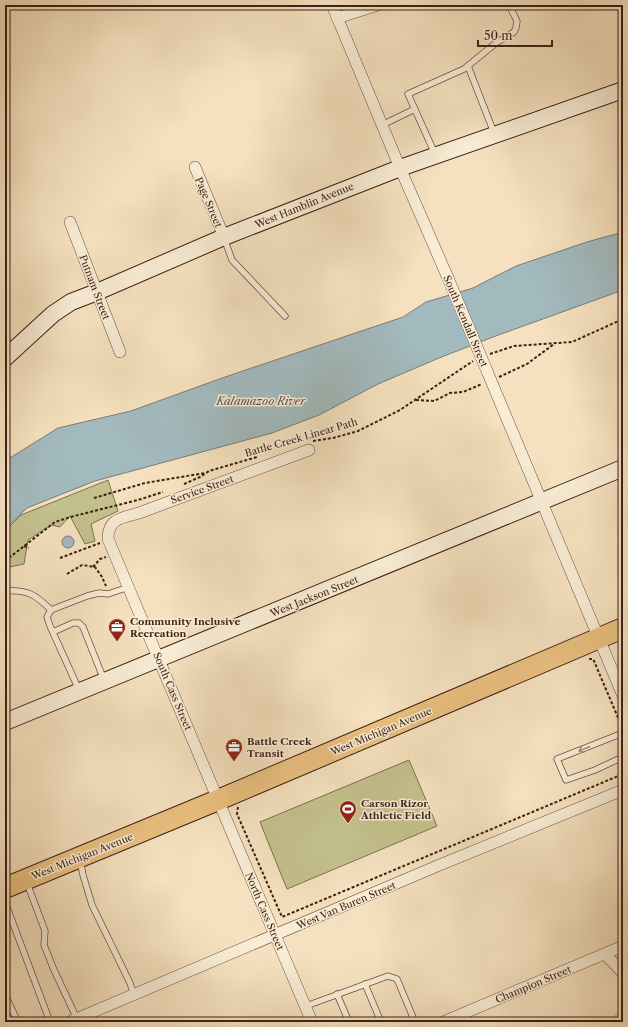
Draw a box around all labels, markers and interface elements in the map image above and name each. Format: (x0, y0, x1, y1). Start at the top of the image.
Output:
scale bar (478, 22, 552, 48)
text: 50 m (484, 28, 513, 43)
street label: Page Street (192, 175, 225, 230)
street label: West Hamblin Avenue (252, 180, 356, 232)
street label: Putnam Street (76, 253, 113, 322)
street label: South Kendall Street (440, 273, 491, 369)
water label: Kalamazoo River (216, 394, 306, 408)
street label: Battle Creek Linear Path (243, 415, 360, 460)
street label: Service Street (169, 472, 236, 507)
street label: West Jackson Street (267, 573, 360, 620)
place label: Community Inclusive Recreation (130, 615, 240, 640)
office icon: Community Inclusive Recreation (107, 617, 127, 642)
street label: South Cass Street (150, 650, 195, 733)
street label: West Michigan Avenue (328, 704, 434, 759)
place label: Battle Creek Transit (247, 735, 312, 760)
office icon: Battle Creek Transit (224, 737, 244, 762)
one-way arrow (579, 745, 591, 753)
place label: Carson Rizor Athletic Field (360, 797, 431, 822)
sports icon: Carson Rizor Athletic Field (338, 799, 358, 824)
street label: West Michigan Avenue (29, 830, 135, 883)
street label: North Cass Street (242, 870, 287, 953)
street label: West Van Buren Street (294, 879, 398, 933)
street label: Champion Street (493, 962, 574, 1006)

